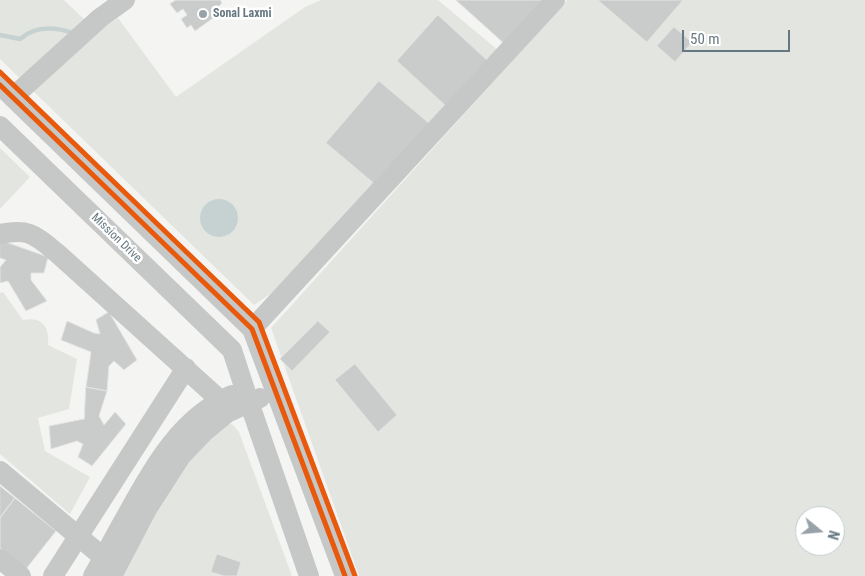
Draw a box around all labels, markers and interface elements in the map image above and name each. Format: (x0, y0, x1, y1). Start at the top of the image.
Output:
place label: Sonal Laxmi (213, 7, 272, 21)
marker: Sonal Laxmi (197, 8, 209, 20)
scale bar (685, 20, 792, 52)
text: 50 m (690, 30, 720, 48)
street label: Mission Drive (88, 211, 144, 265)
north arrow (795, 506, 845, 556)
text: N (824, 529, 842, 542)

